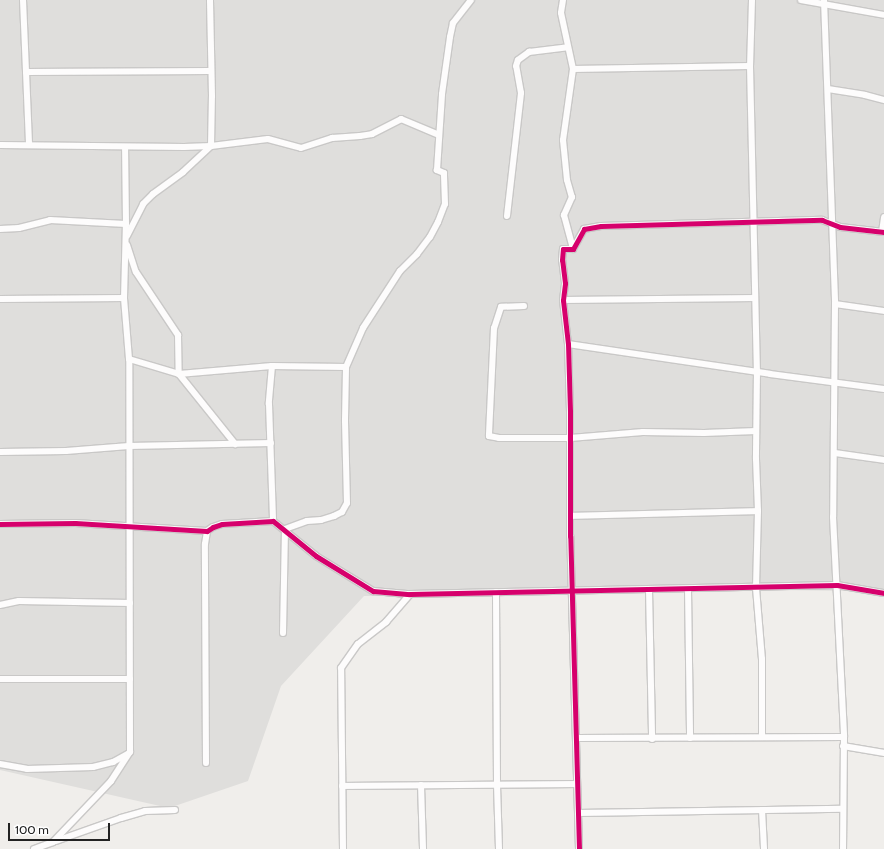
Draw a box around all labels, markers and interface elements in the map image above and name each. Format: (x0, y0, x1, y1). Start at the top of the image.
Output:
scale bar (10, 815, 112, 841)
text: 100 m (15, 822, 49, 837)

